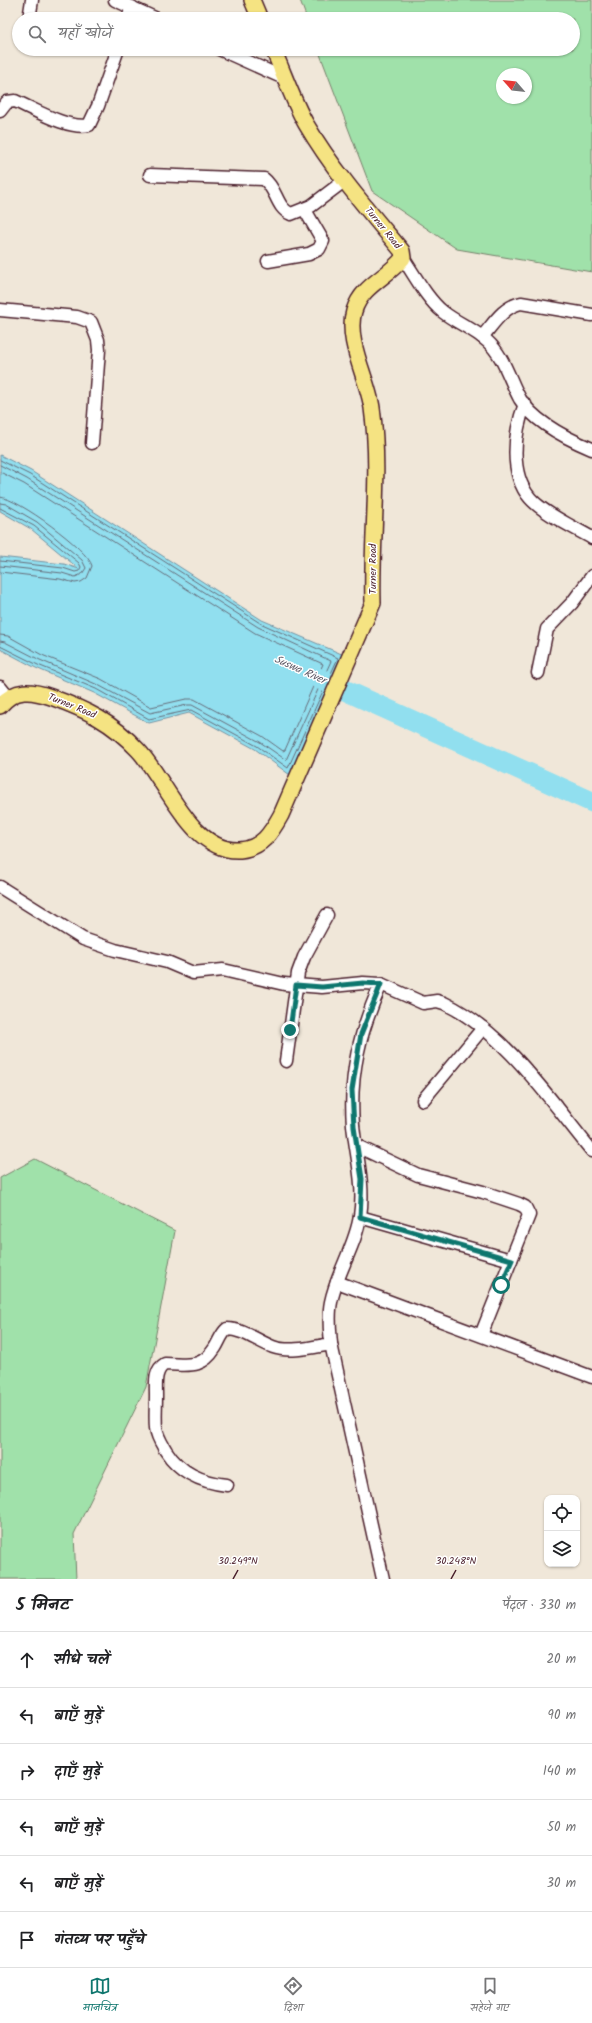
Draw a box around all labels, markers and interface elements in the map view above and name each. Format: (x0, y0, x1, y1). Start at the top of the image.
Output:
search box (12, 12, 580, 56)
text: यहाँ खोजें (58, 22, 112, 46)
icon: search (26, 23, 48, 45)
north arrow (496, 68, 532, 104)
street label: Turner Road (361, 203, 406, 254)
street label: Turner Road (365, 543, 381, 594)
water label: Suswa River (271, 651, 331, 690)
street label: Turner Road (46, 689, 99, 723)
route end (281, 1021, 299, 1039)
route start (492, 1276, 510, 1294)
map controls (544, 1495, 580, 1567)
button: locate (544, 1495, 580, 1531)
button: layers (544, 1531, 580, 1567)
text: 30.249°N (218, 1553, 258, 1569)
text: 30.248°N (436, 1553, 477, 1569)
text: 5 मिनट (16, 1592, 70, 1619)
text: पैदल · 330 m (503, 1595, 576, 1616)
text: सीधे चलें (54, 1648, 109, 1672)
icon: ahead (16, 1649, 38, 1671)
text: 20 m (546, 1649, 576, 1670)
text: बाएँ मुड़ें (54, 1704, 102, 1728)
icon: left (16, 1705, 38, 1727)
text: 90 m (548, 1705, 576, 1726)
text: दाएँ मुड़ें (54, 1760, 101, 1784)
icon: right (16, 1761, 38, 1783)
text: 140 m (543, 1761, 576, 1782)
text: बाएँ मुड़ें (54, 1816, 102, 1840)
icon: left (16, 1817, 38, 1839)
text: 50 m (547, 1817, 576, 1838)
text: बाएँ मुड़ें (54, 1872, 102, 1896)
icon: left (16, 1873, 38, 1895)
text: 30 m (547, 1873, 576, 1894)
text: गंतव्य पर पहुँचे (54, 1928, 145, 1952)
icon: arrive (16, 1929, 38, 1951)
tab: मानचित्र (83, 1975, 117, 2017)
tab: दिशा (282, 1975, 304, 2017)
tab: सहेजे गए (470, 1975, 509, 2017)

